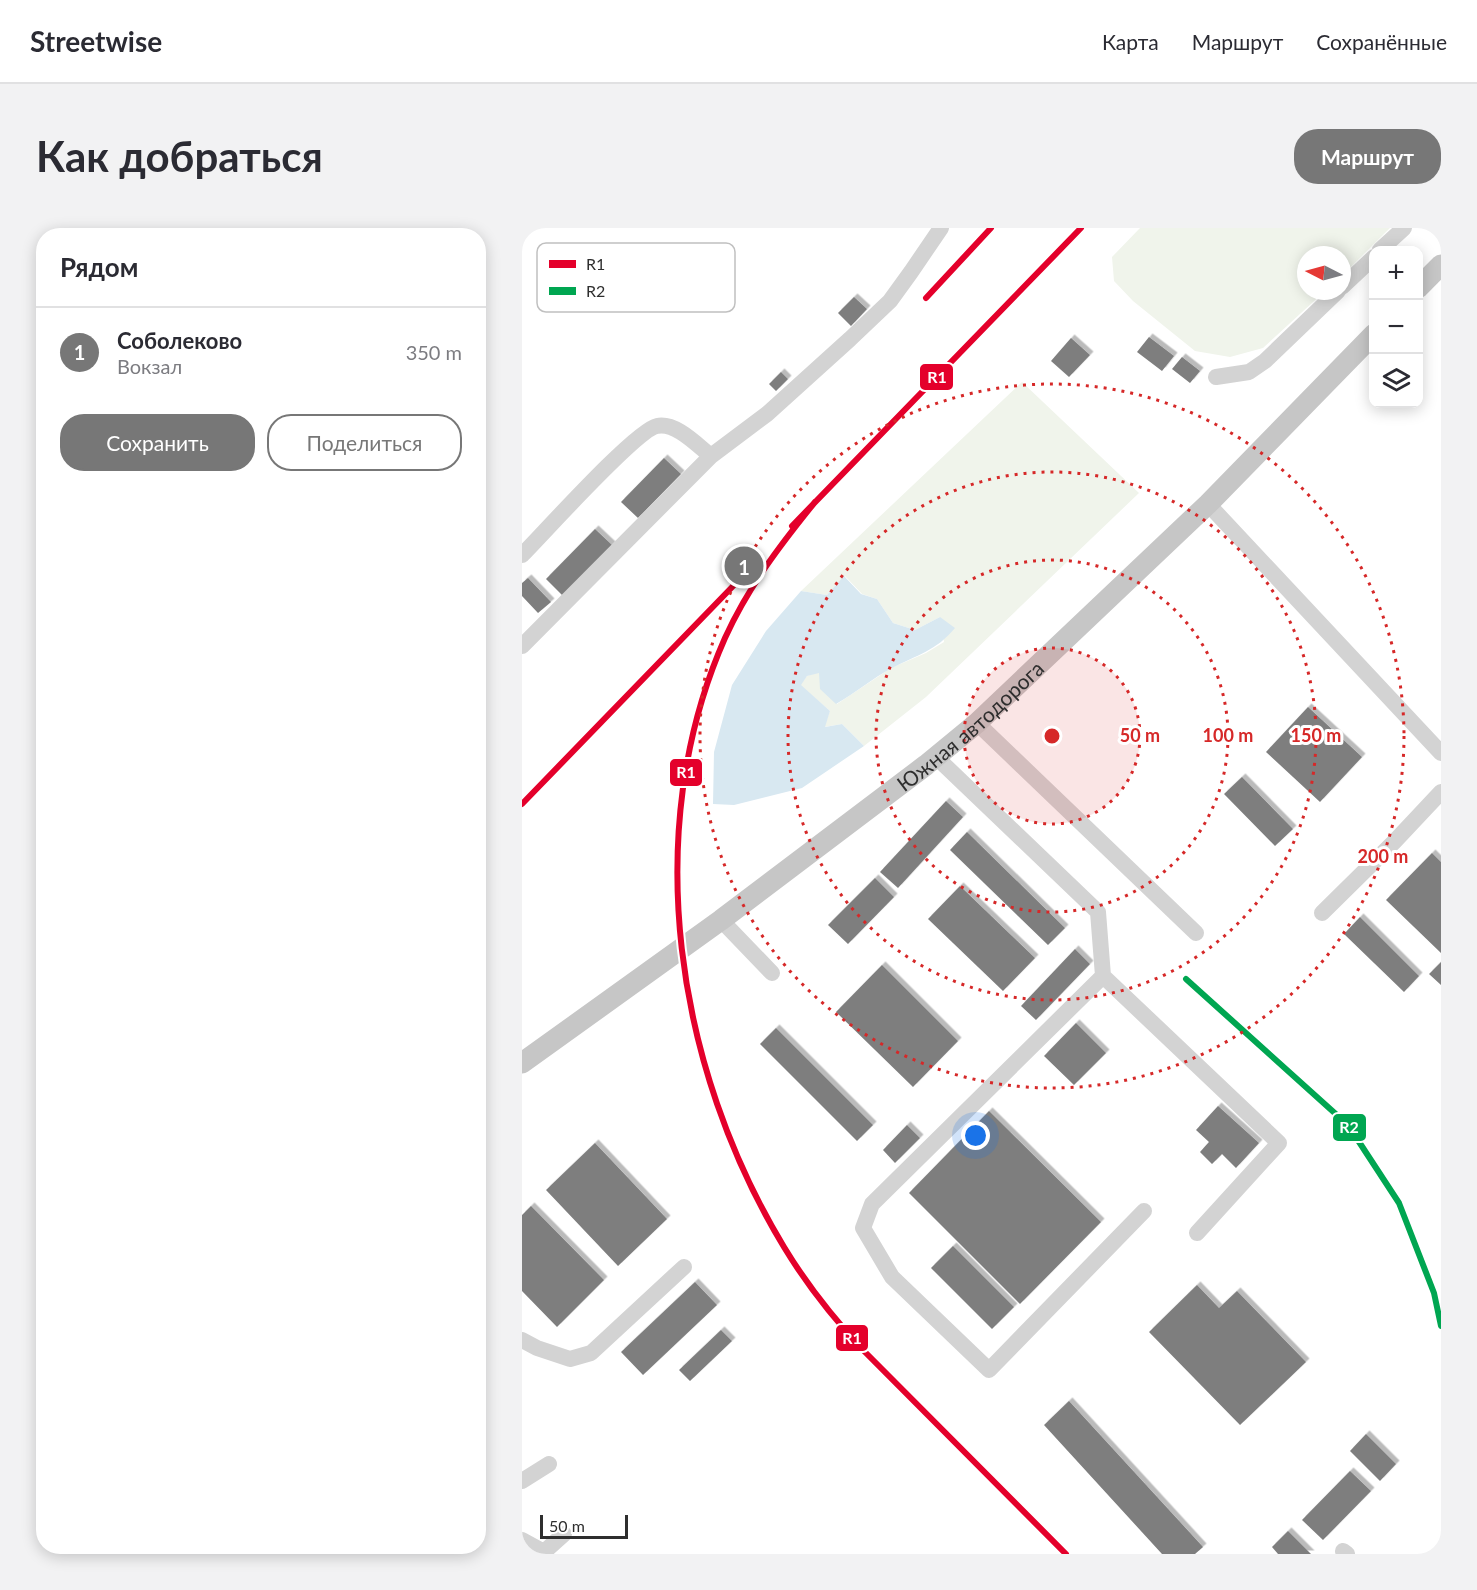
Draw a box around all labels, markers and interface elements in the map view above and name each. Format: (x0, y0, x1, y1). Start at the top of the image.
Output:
text: Streetwise (30, 24, 162, 58)
text: Карта (1102, 29, 1159, 54)
text: Маршрут (1192, 29, 1283, 54)
text: Сохранённые (1316, 29, 1447, 54)
button: Маршрут (1294, 129, 1441, 184)
text: Как добраться (36, 131, 323, 181)
legend (537, 243, 735, 312)
north arrow (1297, 246, 1351, 300)
map controls (1369, 246, 1423, 408)
button: + (1369, 246, 1423, 300)
text: Рядом (60, 251, 138, 283)
text: R1 (586, 254, 605, 273)
text: R2 (586, 281, 605, 300)
button: − (1369, 300, 1423, 354)
text: Соболеково (117, 327, 242, 354)
text: 1 (74, 340, 85, 364)
text: 350 m (406, 340, 462, 364)
text: Вокзал (117, 354, 182, 378)
button: layers (1369, 354, 1423, 408)
line badge: R1 (919, 363, 954, 391)
text: R1 (927, 367, 947, 386)
button: Сохранить (60, 414, 255, 471)
button: Поделиться (267, 414, 462, 471)
pin: 1 (724, 544, 764, 588)
street label: Южная автодорога (891, 655, 1048, 795)
text: 50 m (1120, 724, 1160, 746)
text: 100 m (1203, 724, 1253, 746)
text: 150 m (1291, 724, 1341, 746)
centre of rings (1042, 726, 1062, 746)
line badge: R1 (669, 758, 703, 787)
text: R1 (676, 762, 696, 781)
text: 200 m (1358, 845, 1408, 867)
line badge: R2 (1332, 1113, 1367, 1142)
text: R2 (1339, 1117, 1359, 1136)
your location (961, 1121, 990, 1150)
line badge: R1 (835, 1324, 869, 1352)
text: R1 (842, 1328, 862, 1347)
scale bar (540, 1512, 628, 1540)
text: 50 m (549, 1516, 585, 1535)

